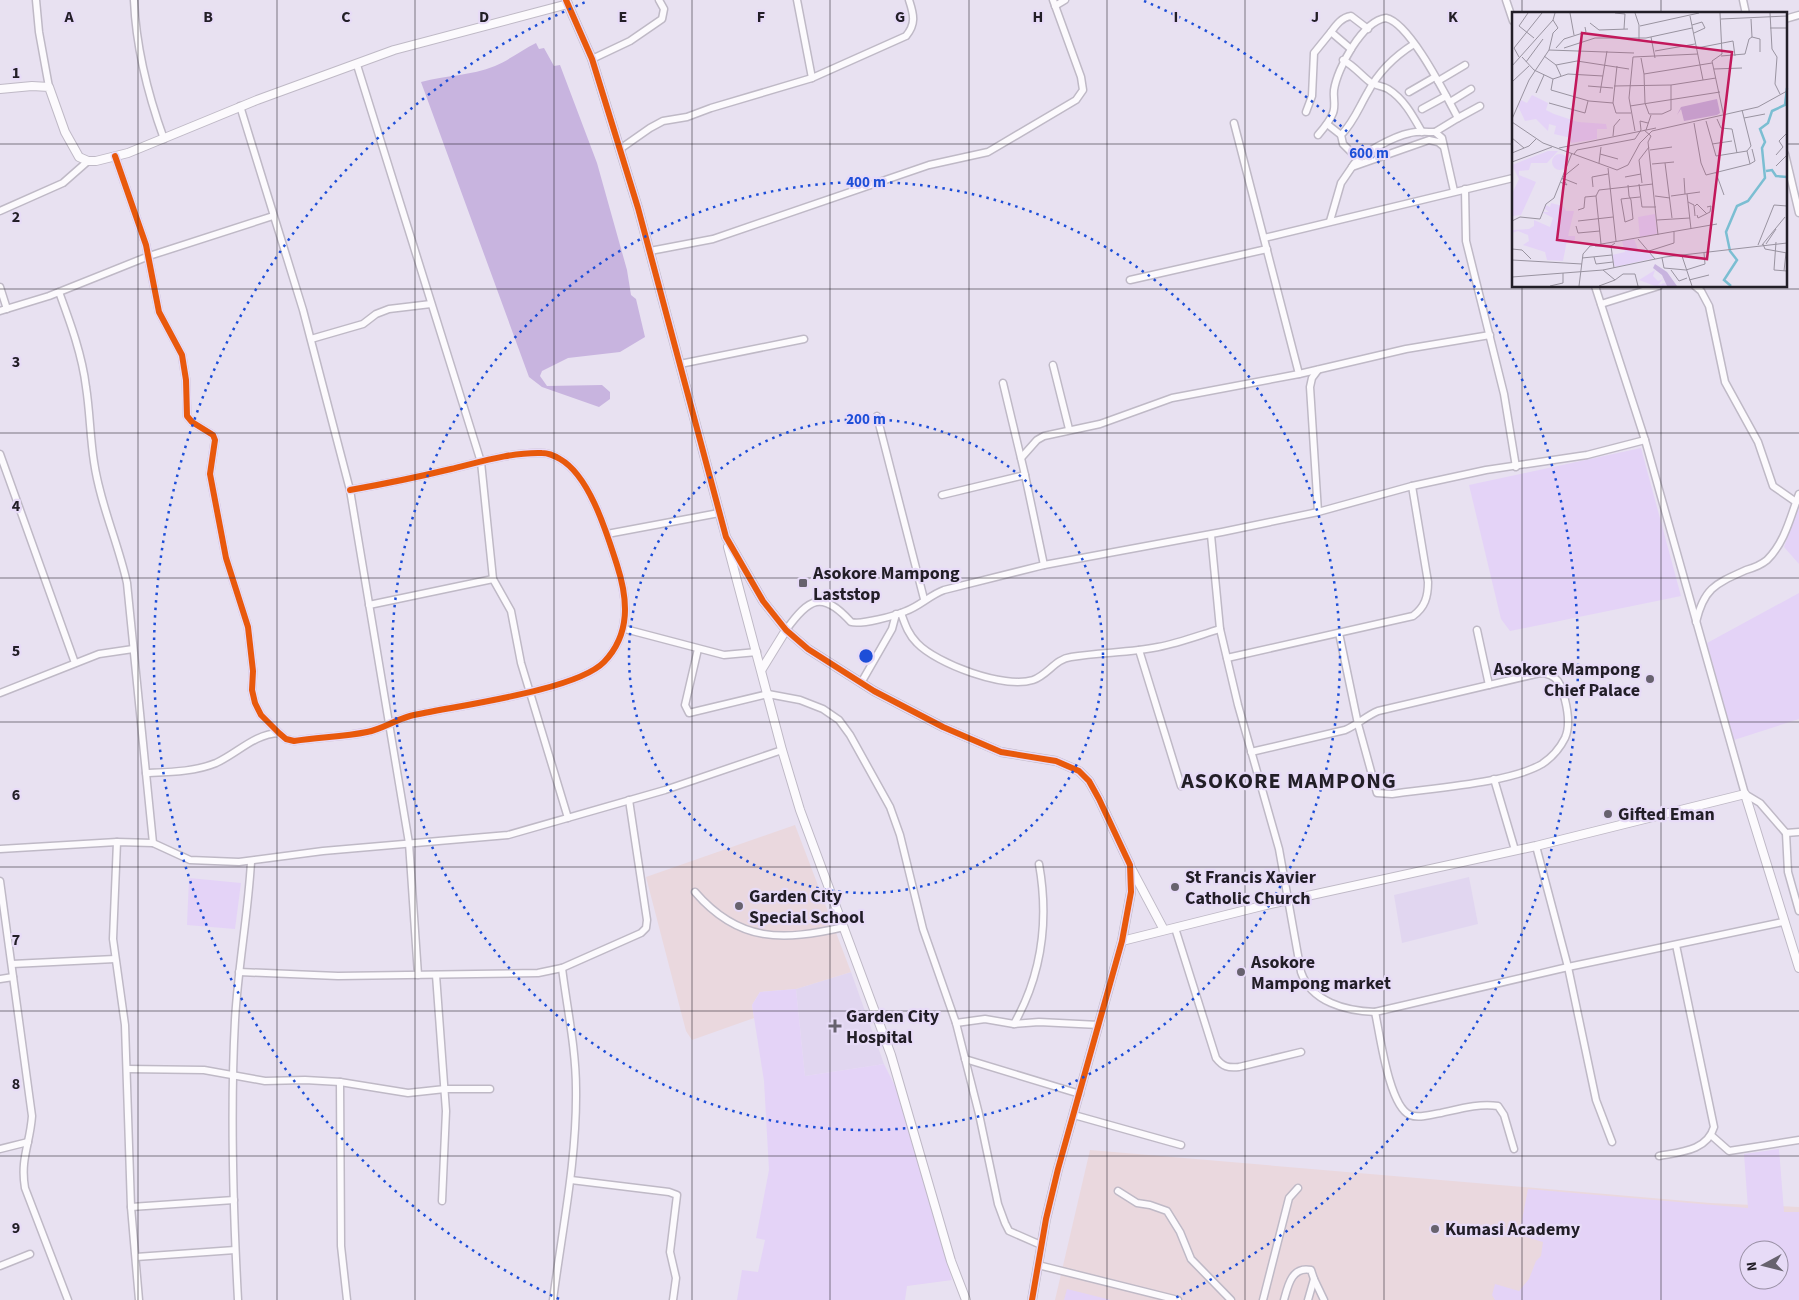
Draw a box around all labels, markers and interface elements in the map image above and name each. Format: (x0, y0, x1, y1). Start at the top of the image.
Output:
text: A (63, 6, 74, 28)
text: B (203, 6, 213, 28)
text: C (341, 6, 351, 28)
text: D (479, 6, 489, 28)
text: E (619, 6, 627, 28)
text: F (757, 6, 765, 28)
text: G (895, 6, 905, 28)
text: H (1033, 6, 1043, 28)
text: I (1174, 6, 1178, 28)
text: J (1311, 6, 1319, 28)
text: K (1448, 6, 1458, 28)
inset map (1512, 12, 1786, 288)
text: 1 (12, 62, 20, 84)
text: 600 m (1349, 143, 1389, 164)
text: 400 m (846, 172, 886, 193)
text: 2 (12, 206, 20, 228)
text: 3 (12, 351, 20, 373)
text: 200 m (846, 409, 886, 430)
text: 4 (12, 495, 21, 517)
place label: Asokore Mampong Laststop (812, 561, 960, 607)
marker: Asokore Mampong Laststop (797, 577, 809, 589)
text: 5 (12, 640, 20, 662)
centre of rings (857, 647, 875, 665)
place label: Asokore Mampong Chief Palace (1492, 657, 1640, 703)
marker: Asokore Mampong Chief Palace (1644, 673, 1656, 685)
district label: ASOKORE MAMPONG (1180, 765, 1397, 797)
text: 6 (12, 784, 20, 806)
place label: Gifted Eman (1618, 802, 1715, 827)
marker: Gifted Eman (1602, 808, 1614, 820)
place label: St Francis Xavier Catholic Church (1185, 865, 1317, 911)
marker: St Francis Xavier Catholic Church (1169, 881, 1181, 893)
place label: Garden City Special School (749, 884, 864, 930)
marker: Garden City Special School (733, 900, 745, 912)
text: 7 (12, 929, 20, 951)
place label: Asokore Mampong market (1250, 950, 1391, 996)
marker: Asokore Mampong market (1235, 966, 1247, 978)
place label: Garden City Hospital (846, 1004, 940, 1050)
marker: Garden City Hospital (828, 1019, 842, 1033)
text: 8 (12, 1073, 20, 1095)
text: 9 (12, 1217, 20, 1239)
place label: Kumasi Academy (1445, 1217, 1581, 1242)
marker: Kumasi Academy (1429, 1223, 1441, 1235)
north arrow (1739, 1240, 1789, 1290)
text: N (1742, 1261, 1763, 1272)

